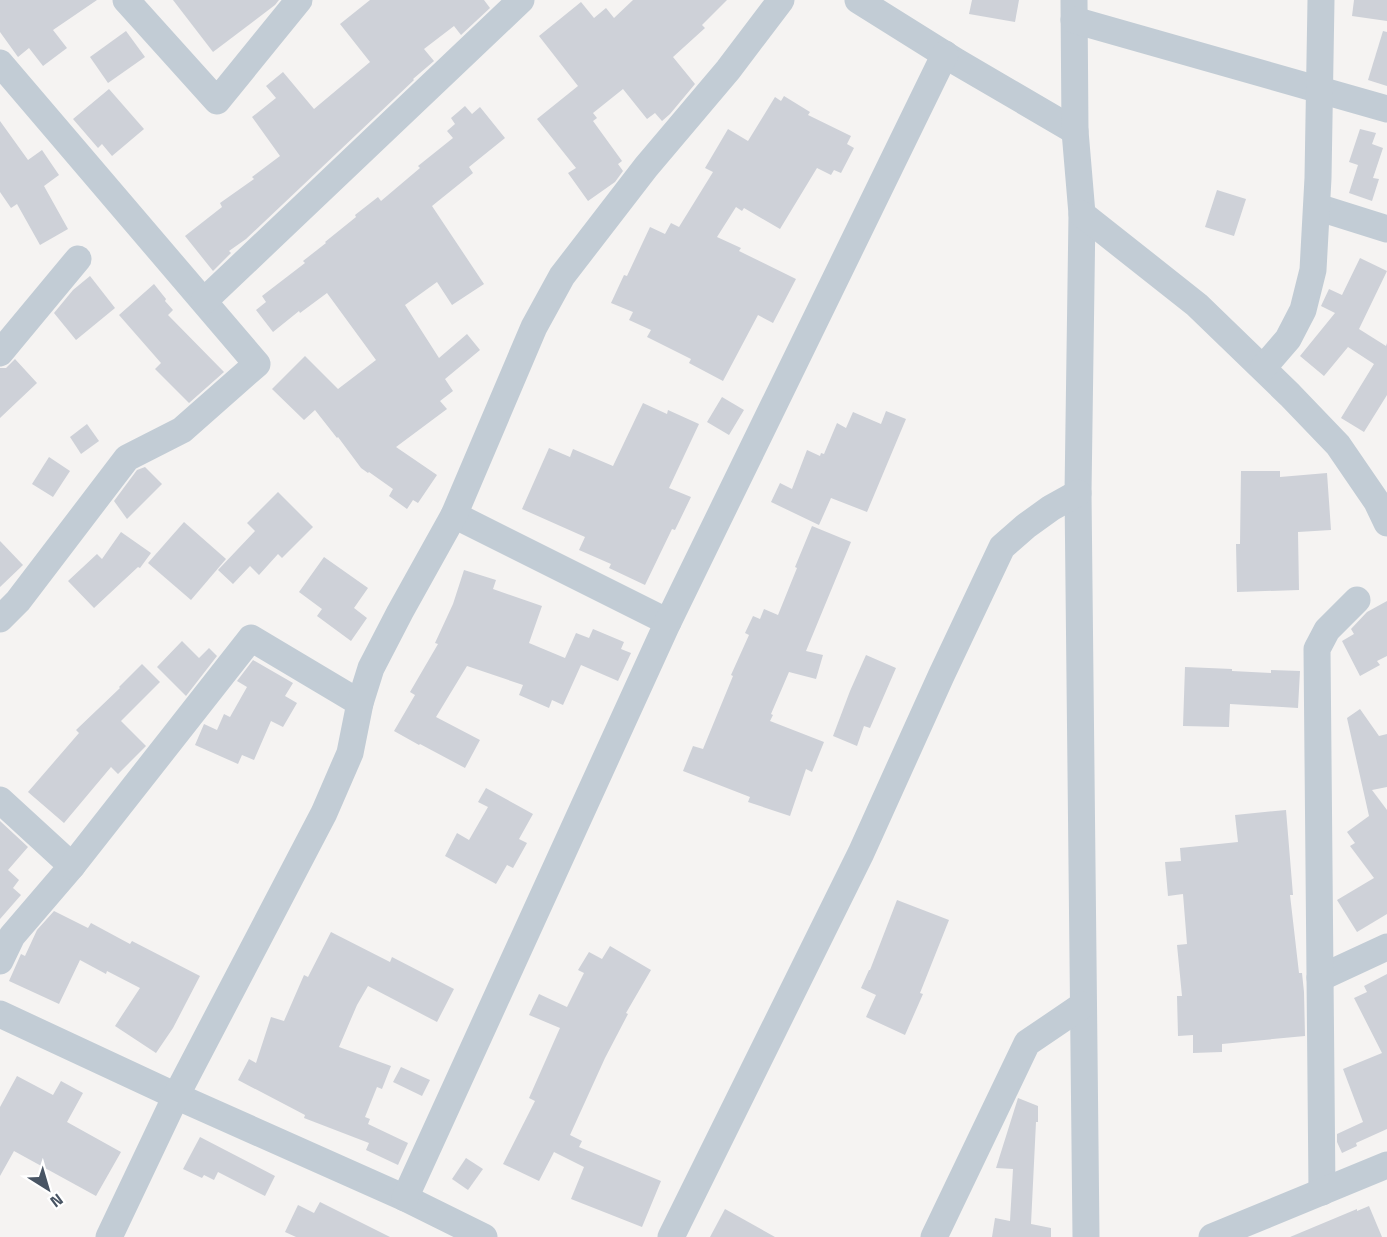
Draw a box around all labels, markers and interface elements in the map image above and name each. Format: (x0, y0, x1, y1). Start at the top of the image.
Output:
north arrow (18, 1159, 78, 1219)
text: N (45, 1188, 69, 1214)

